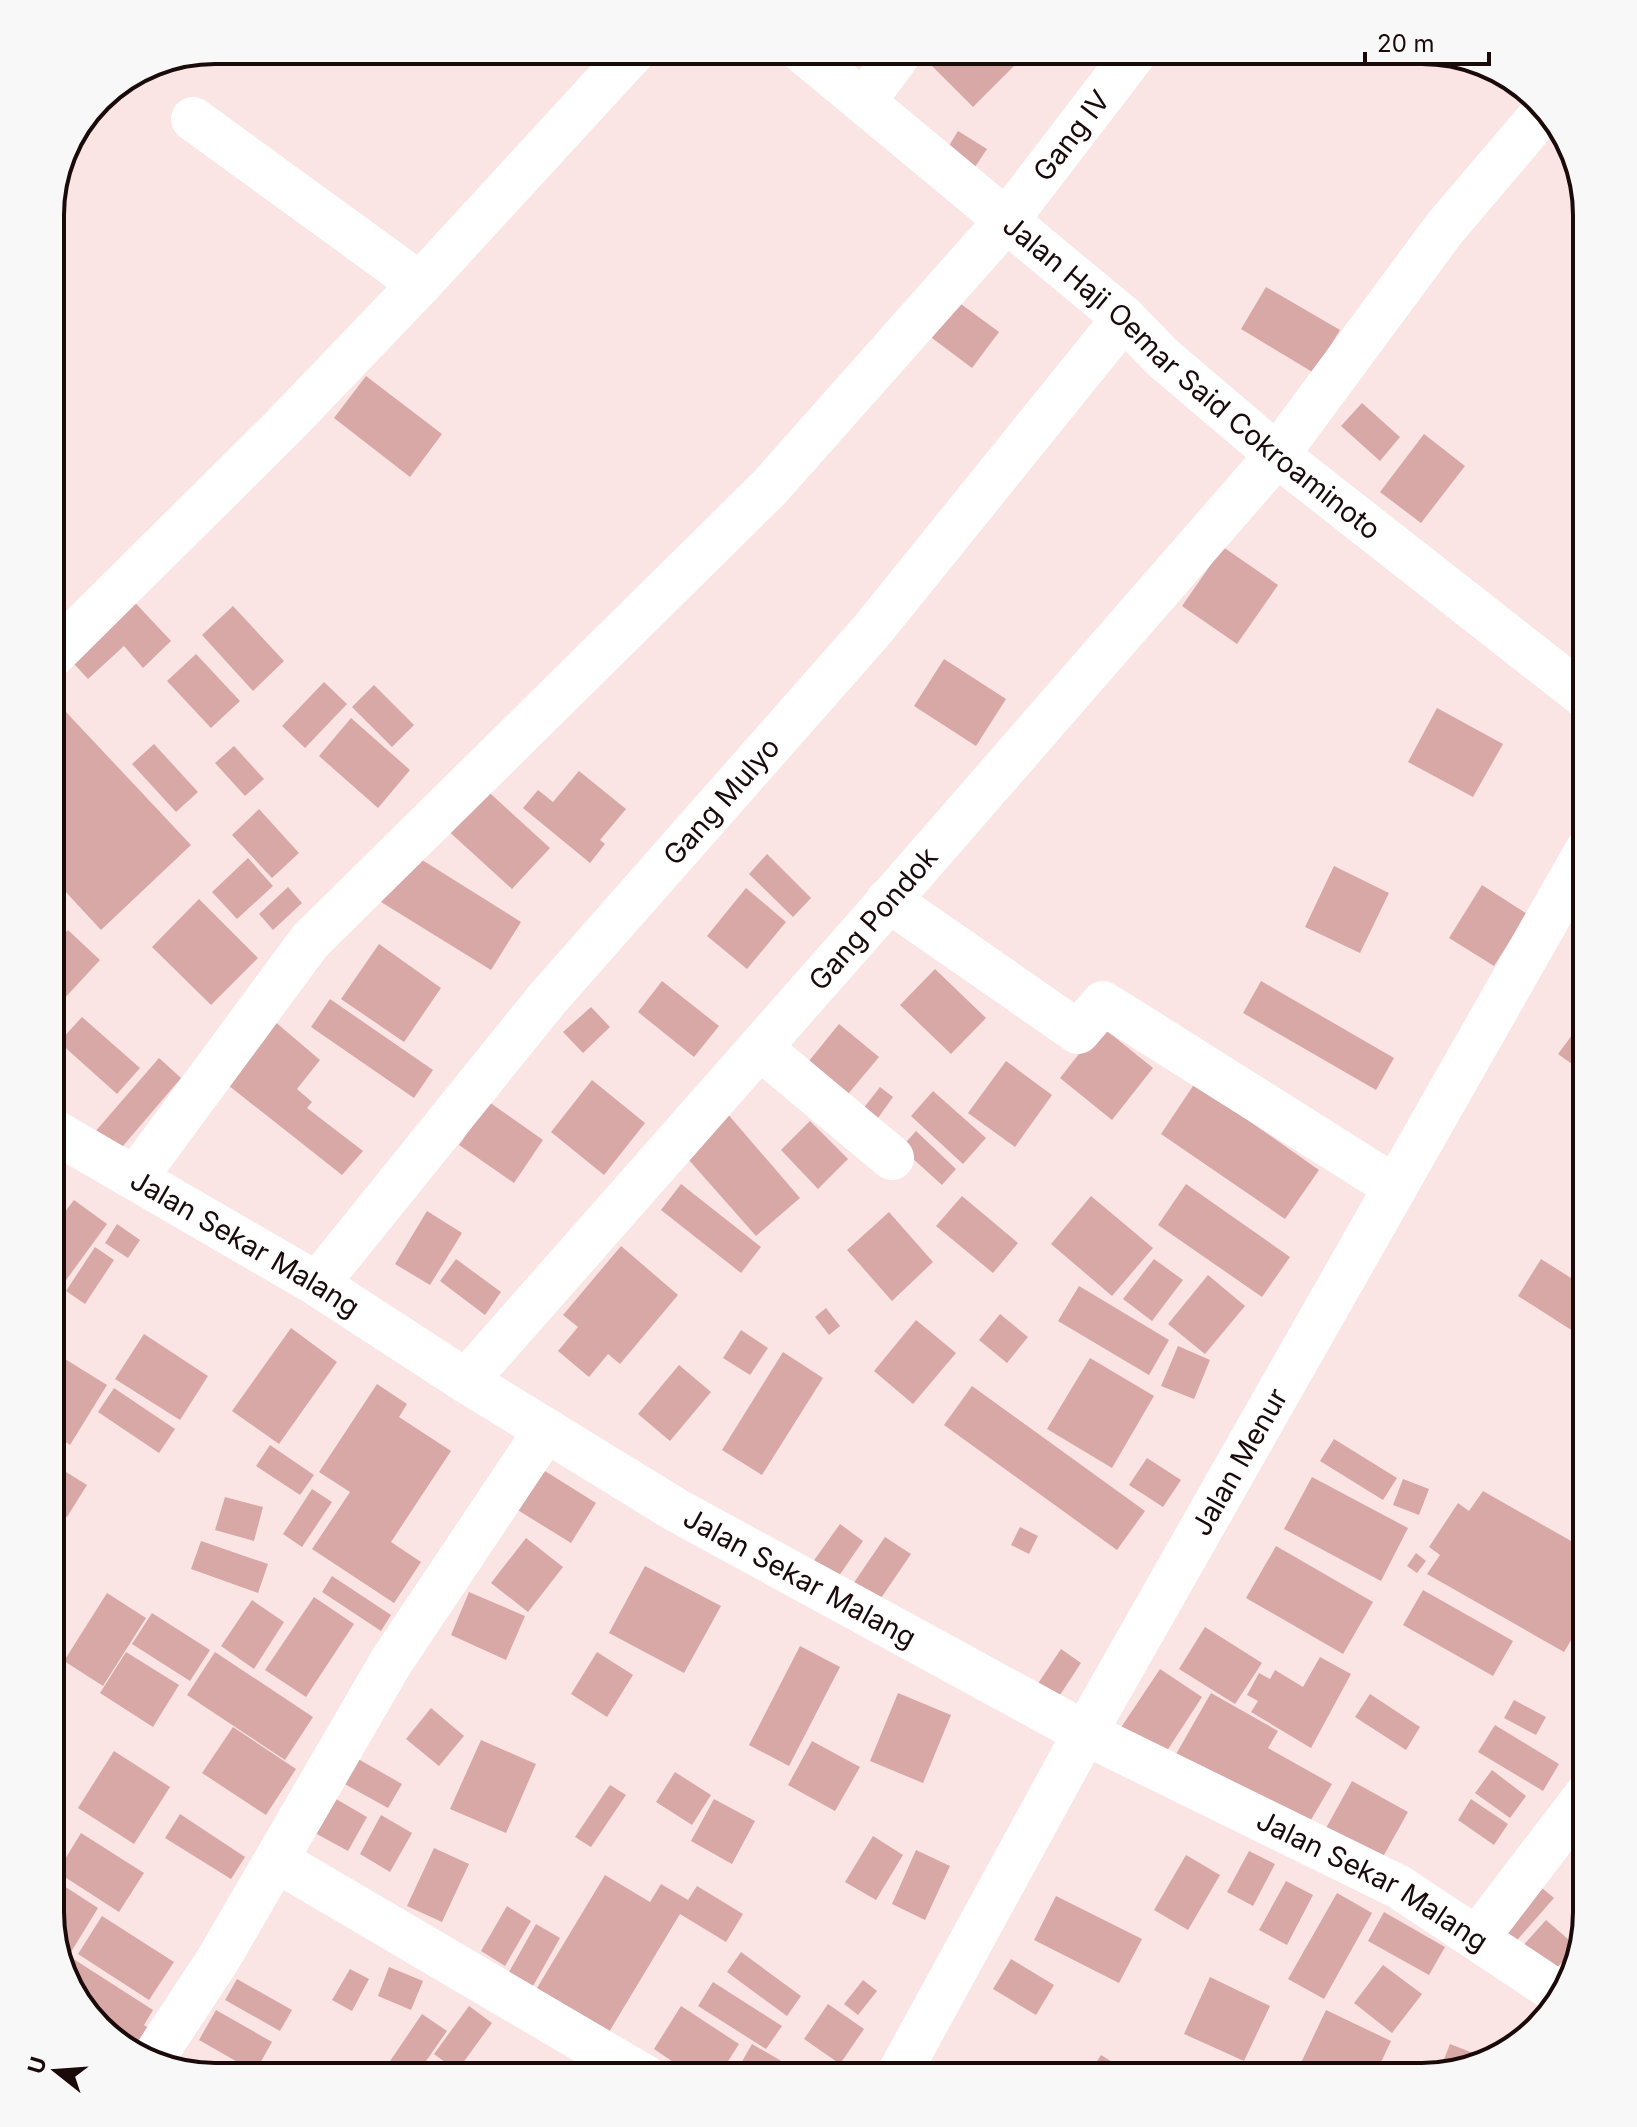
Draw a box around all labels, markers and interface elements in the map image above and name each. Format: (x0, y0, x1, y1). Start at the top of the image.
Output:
scale bar (1365, 16, 1489, 66)
text: 20 m (1377, 29, 1435, 58)
street label: Gang IV (1026, 84, 1117, 188)
street label: Jalan Haji Oemar Said Cokroaminoto (996, 208, 1387, 547)
street label: Gang Mulyo (656, 730, 787, 872)
street label: Gang Pondok (801, 840, 945, 997)
street label: Jalan Sekar Malang (125, 1163, 366, 1324)
street label: Jalan Menur (1184, 1382, 1294, 1541)
street label: Jalan Sekar Malang (678, 1500, 922, 1655)
street label: Jalan Sekar Malang (1251, 1803, 1494, 1958)
north arrow (16, 2031, 96, 2111)
text: U (22, 2054, 52, 2077)

